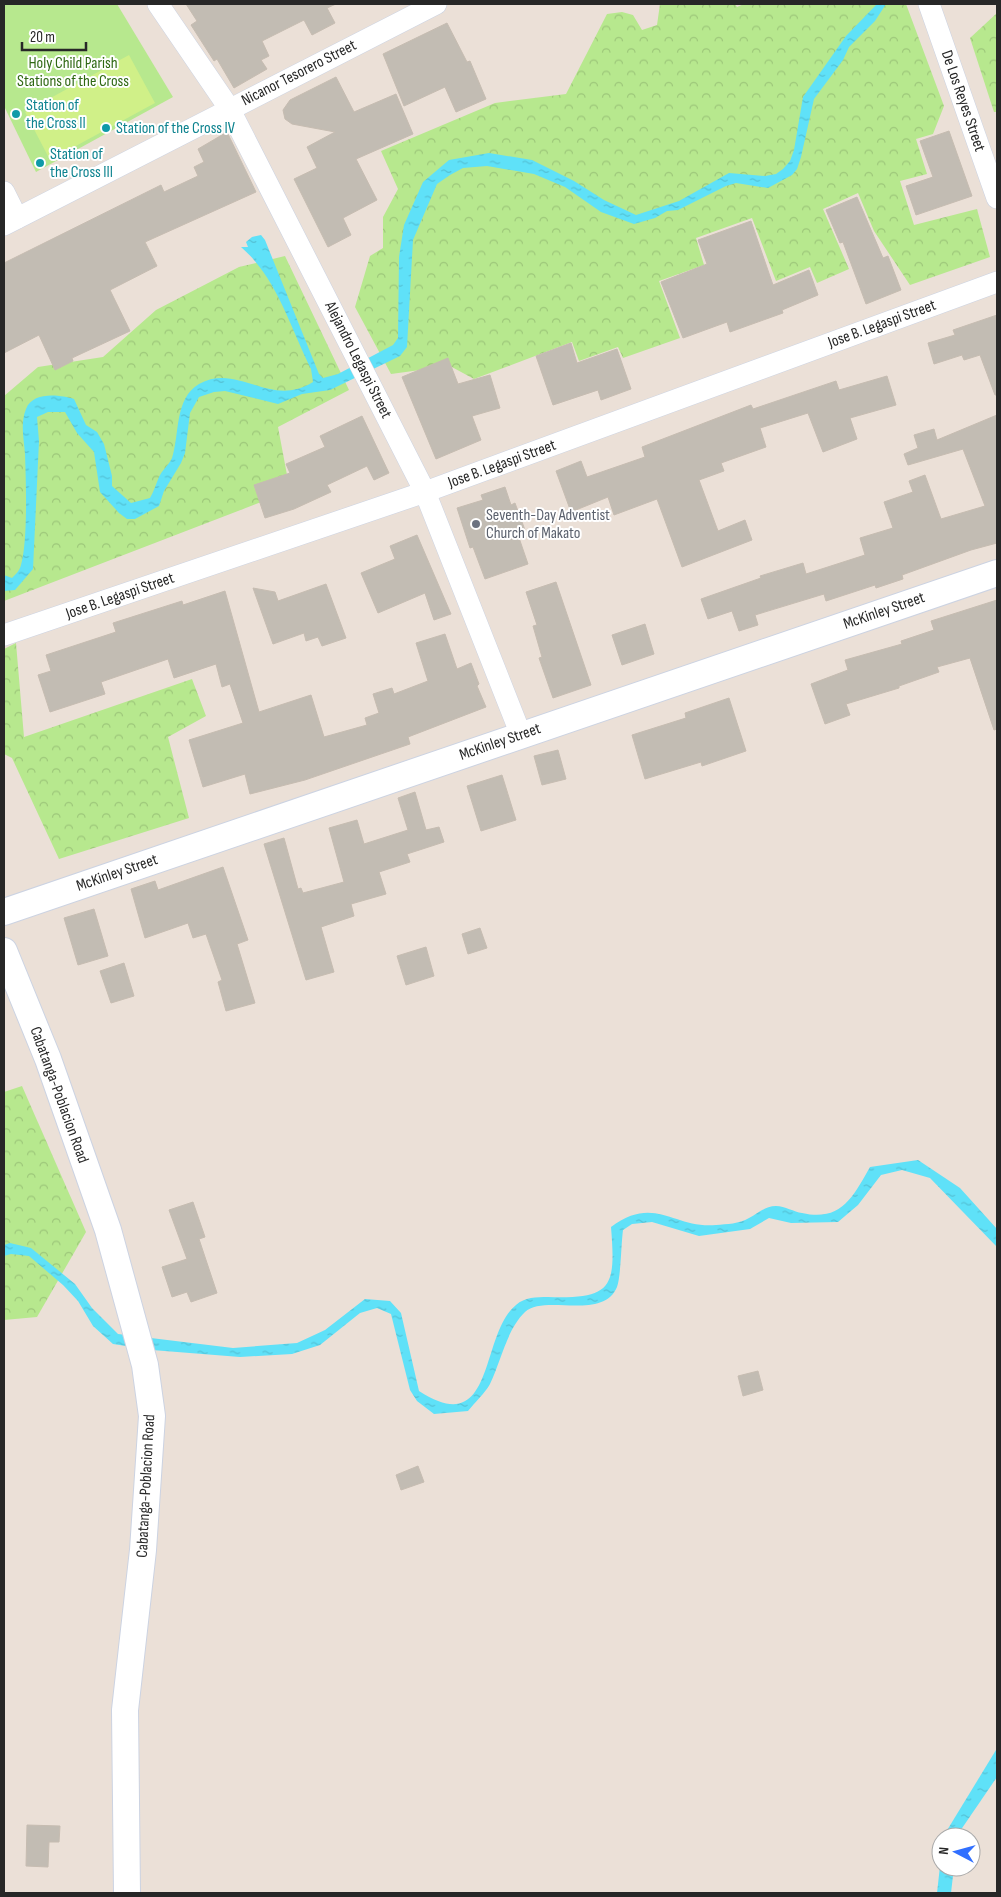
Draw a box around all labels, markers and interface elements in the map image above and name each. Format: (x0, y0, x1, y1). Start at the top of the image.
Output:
scale bar (22, 20, 86, 52)
text: 20 m (30, 28, 55, 47)
street label: Nicanor Tesorero Street (238, 36, 360, 110)
street label: De Los Reyes Street (937, 48, 989, 154)
park label: Holy Child Parish Stations of the Cross (17, 54, 129, 91)
place label: Station of the Cross II (26, 96, 86, 133)
marker: Station of the Cross II (10, 108, 22, 120)
place label: Station of the Cross IV (116, 119, 236, 138)
marker: Station of the Cross IV (100, 122, 112, 134)
place label: Station of the Cross III (50, 145, 113, 182)
marker: Station of the Cross III (34, 157, 46, 169)
street label: Jose B. Legaspi Street (825, 296, 939, 353)
street label: Alejandro Legaspi Street (320, 297, 396, 422)
street label: Jose B. Legaspi Street (445, 436, 559, 493)
place label: Seventh-Day Adventist Church of Makato (486, 506, 610, 543)
marker: Seventh-Day Adventist Church of Makato (470, 518, 482, 530)
street label: Jose B. Legaspi Street (62, 569, 177, 624)
street label: McKinley Street (841, 588, 927, 634)
street label: McKinley Street (457, 719, 543, 765)
street label: McKinley Street (74, 850, 160, 896)
street label: Cabatanga-Poblacion Road (25, 1024, 93, 1166)
street label: Cabatanga-Poblacion Road (133, 1414, 159, 1558)
north arrow (931, 1827, 981, 1877)
text: N (935, 1846, 952, 1855)

